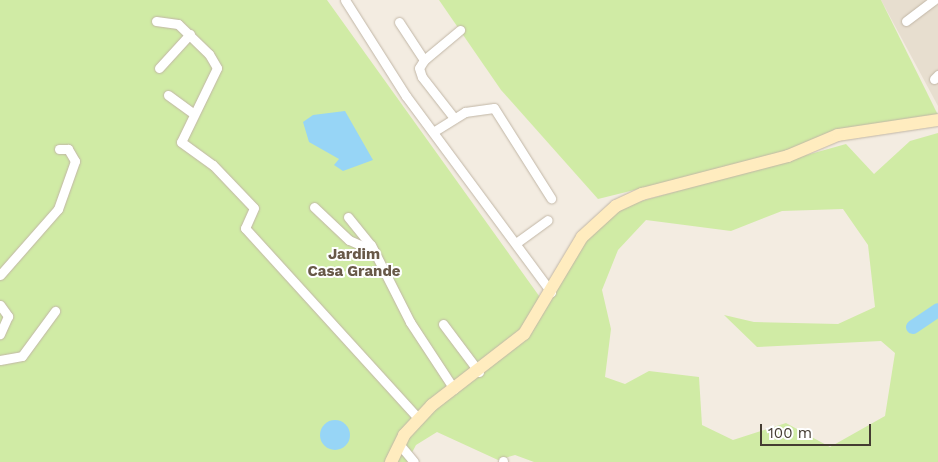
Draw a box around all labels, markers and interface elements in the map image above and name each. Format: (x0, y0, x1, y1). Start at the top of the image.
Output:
district label: Jardim Casa Grande (307, 245, 401, 280)
scale bar (763, 414, 874, 446)
text: 100 m (768, 424, 812, 442)

